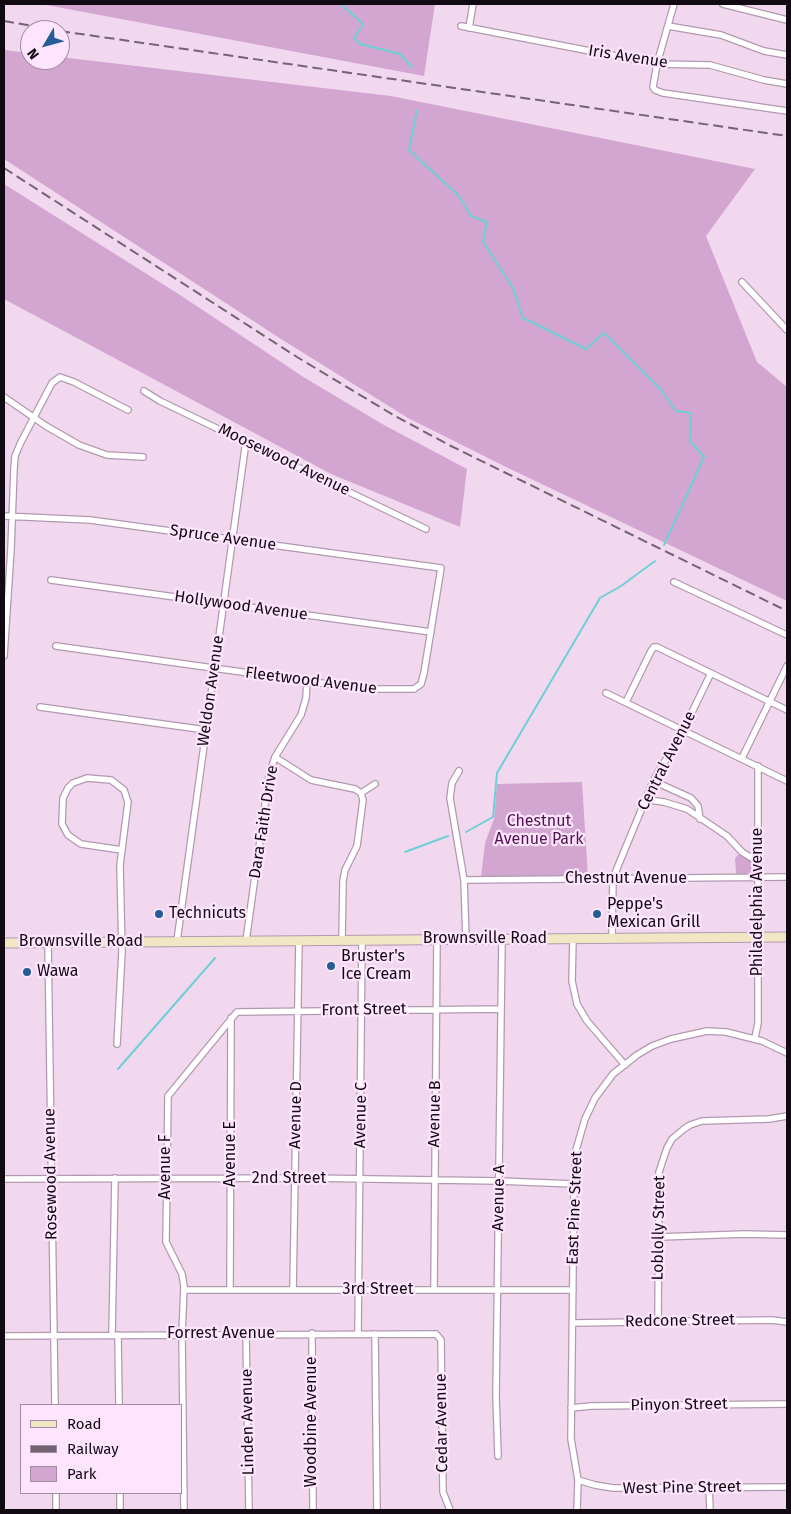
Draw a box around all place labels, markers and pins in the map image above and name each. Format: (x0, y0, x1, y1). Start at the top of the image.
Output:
place label: Peppe's Mexican Grill (607, 895, 700, 933)
place label: Technicuts (169, 904, 246, 924)
marker: Technicuts (153, 908, 165, 920)
marker: Peppe's Mexican Grill (591, 908, 603, 920)
place label: Bruster's Ice Cream (341, 947, 411, 985)
marker: Bruster's Ice Cream (325, 960, 337, 972)
place label: Wawa (37, 962, 78, 982)
marker: Wawa (21, 966, 33, 978)

